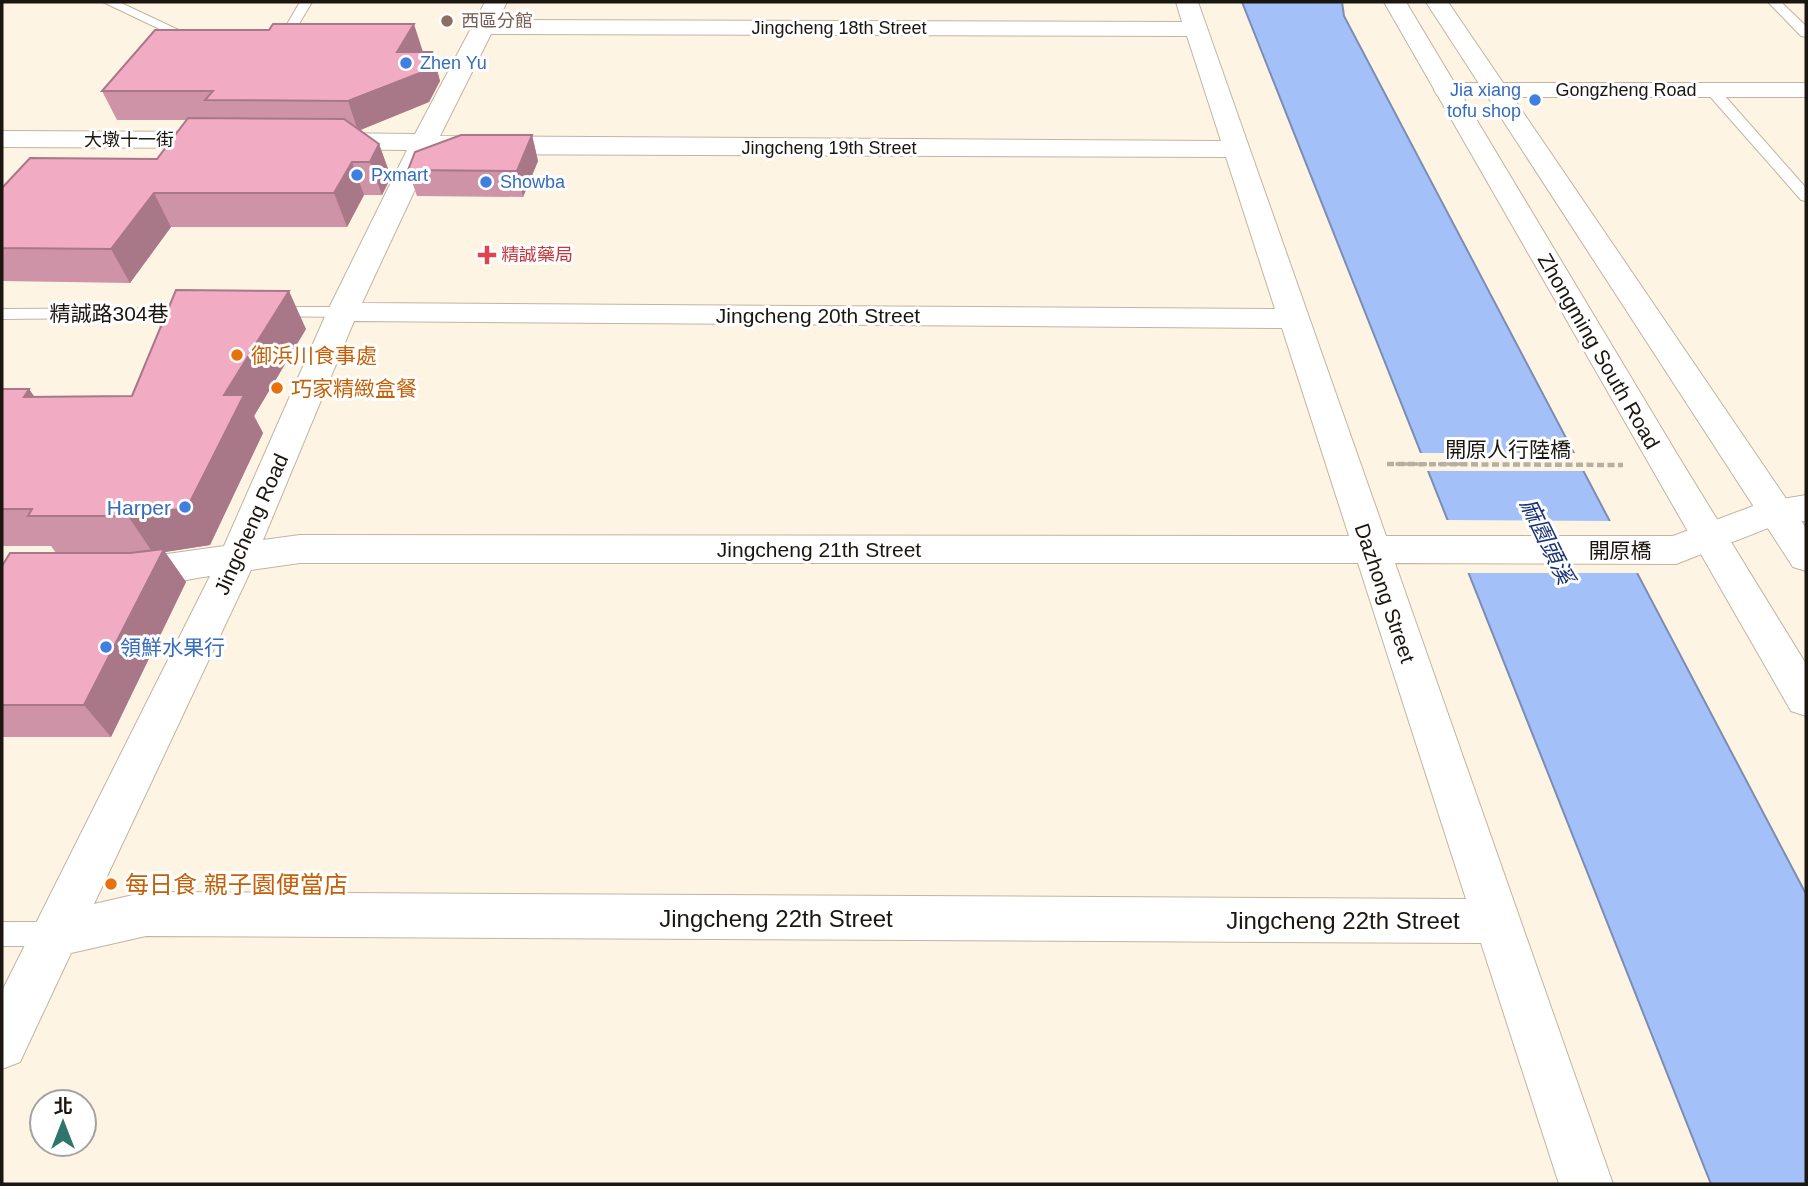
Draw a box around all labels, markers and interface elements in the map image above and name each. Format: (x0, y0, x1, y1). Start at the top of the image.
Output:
place label: 西區分館 (461, 11, 533, 31)
marker: 西區分館 (439, 13, 455, 29)
street label: Jingcheng 18th Street (751, 18, 927, 38)
place label: Zhen Yu (420, 53, 487, 73)
marker: Zhen Yu (398, 55, 414, 71)
place label: Jia xiang tofu shop (1447, 80, 1521, 121)
street label: Gongzheng Road (1555, 80, 1697, 100)
marker: Jia xiang tofu shop (1527, 92, 1543, 108)
street label: 大墩十一街 (84, 130, 174, 150)
street label: Jingcheng 19th Street (741, 138, 917, 158)
place label: Pxmart (371, 165, 428, 185)
marker: Pxmart (349, 167, 365, 183)
place label: Showba (500, 172, 566, 192)
marker: Showba (478, 174, 494, 190)
place label: 精誠藥局 (501, 245, 573, 265)
marker: 精誠藥局 (479, 247, 495, 263)
street label: Zhongming South Road (1534, 249, 1664, 453)
street label: 精誠路304巷 (49, 302, 169, 325)
street label: Jingcheng 20th Street (716, 304, 920, 327)
place label: 御浜川食事處 (251, 344, 377, 367)
marker: 御浜川食事處 (229, 347, 245, 363)
place label: 巧家精緻盒餐 (291, 377, 417, 400)
marker: 巧家精緻盒餐 (269, 380, 285, 396)
street label: 開原人行陸橋 (1445, 438, 1571, 461)
street label: Jingcheng Road (210, 450, 292, 598)
water label: 麻園頭溪 (1515, 494, 1580, 591)
place label: Harper (107, 496, 171, 519)
marker: Harper (177, 499, 193, 515)
street label: Dazhong Street (1350, 520, 1420, 666)
street label: Jingcheng 21th Street (717, 538, 921, 561)
street label: 開原橋 (1589, 539, 1652, 562)
place label: 領鮮水果行 (120, 636, 225, 659)
marker: 領鮮水果行 (98, 639, 114, 655)
place label: 每日食 親子園便當店 (125, 871, 348, 898)
marker: 每日食 親子園便當店 (103, 876, 119, 892)
street label: Jingcheng 22th Street (659, 905, 893, 932)
street label: Jingcheng 22th Street (1226, 907, 1460, 934)
north arrow (28, 1088, 98, 1158)
text: 北 (53, 1096, 73, 1117)

